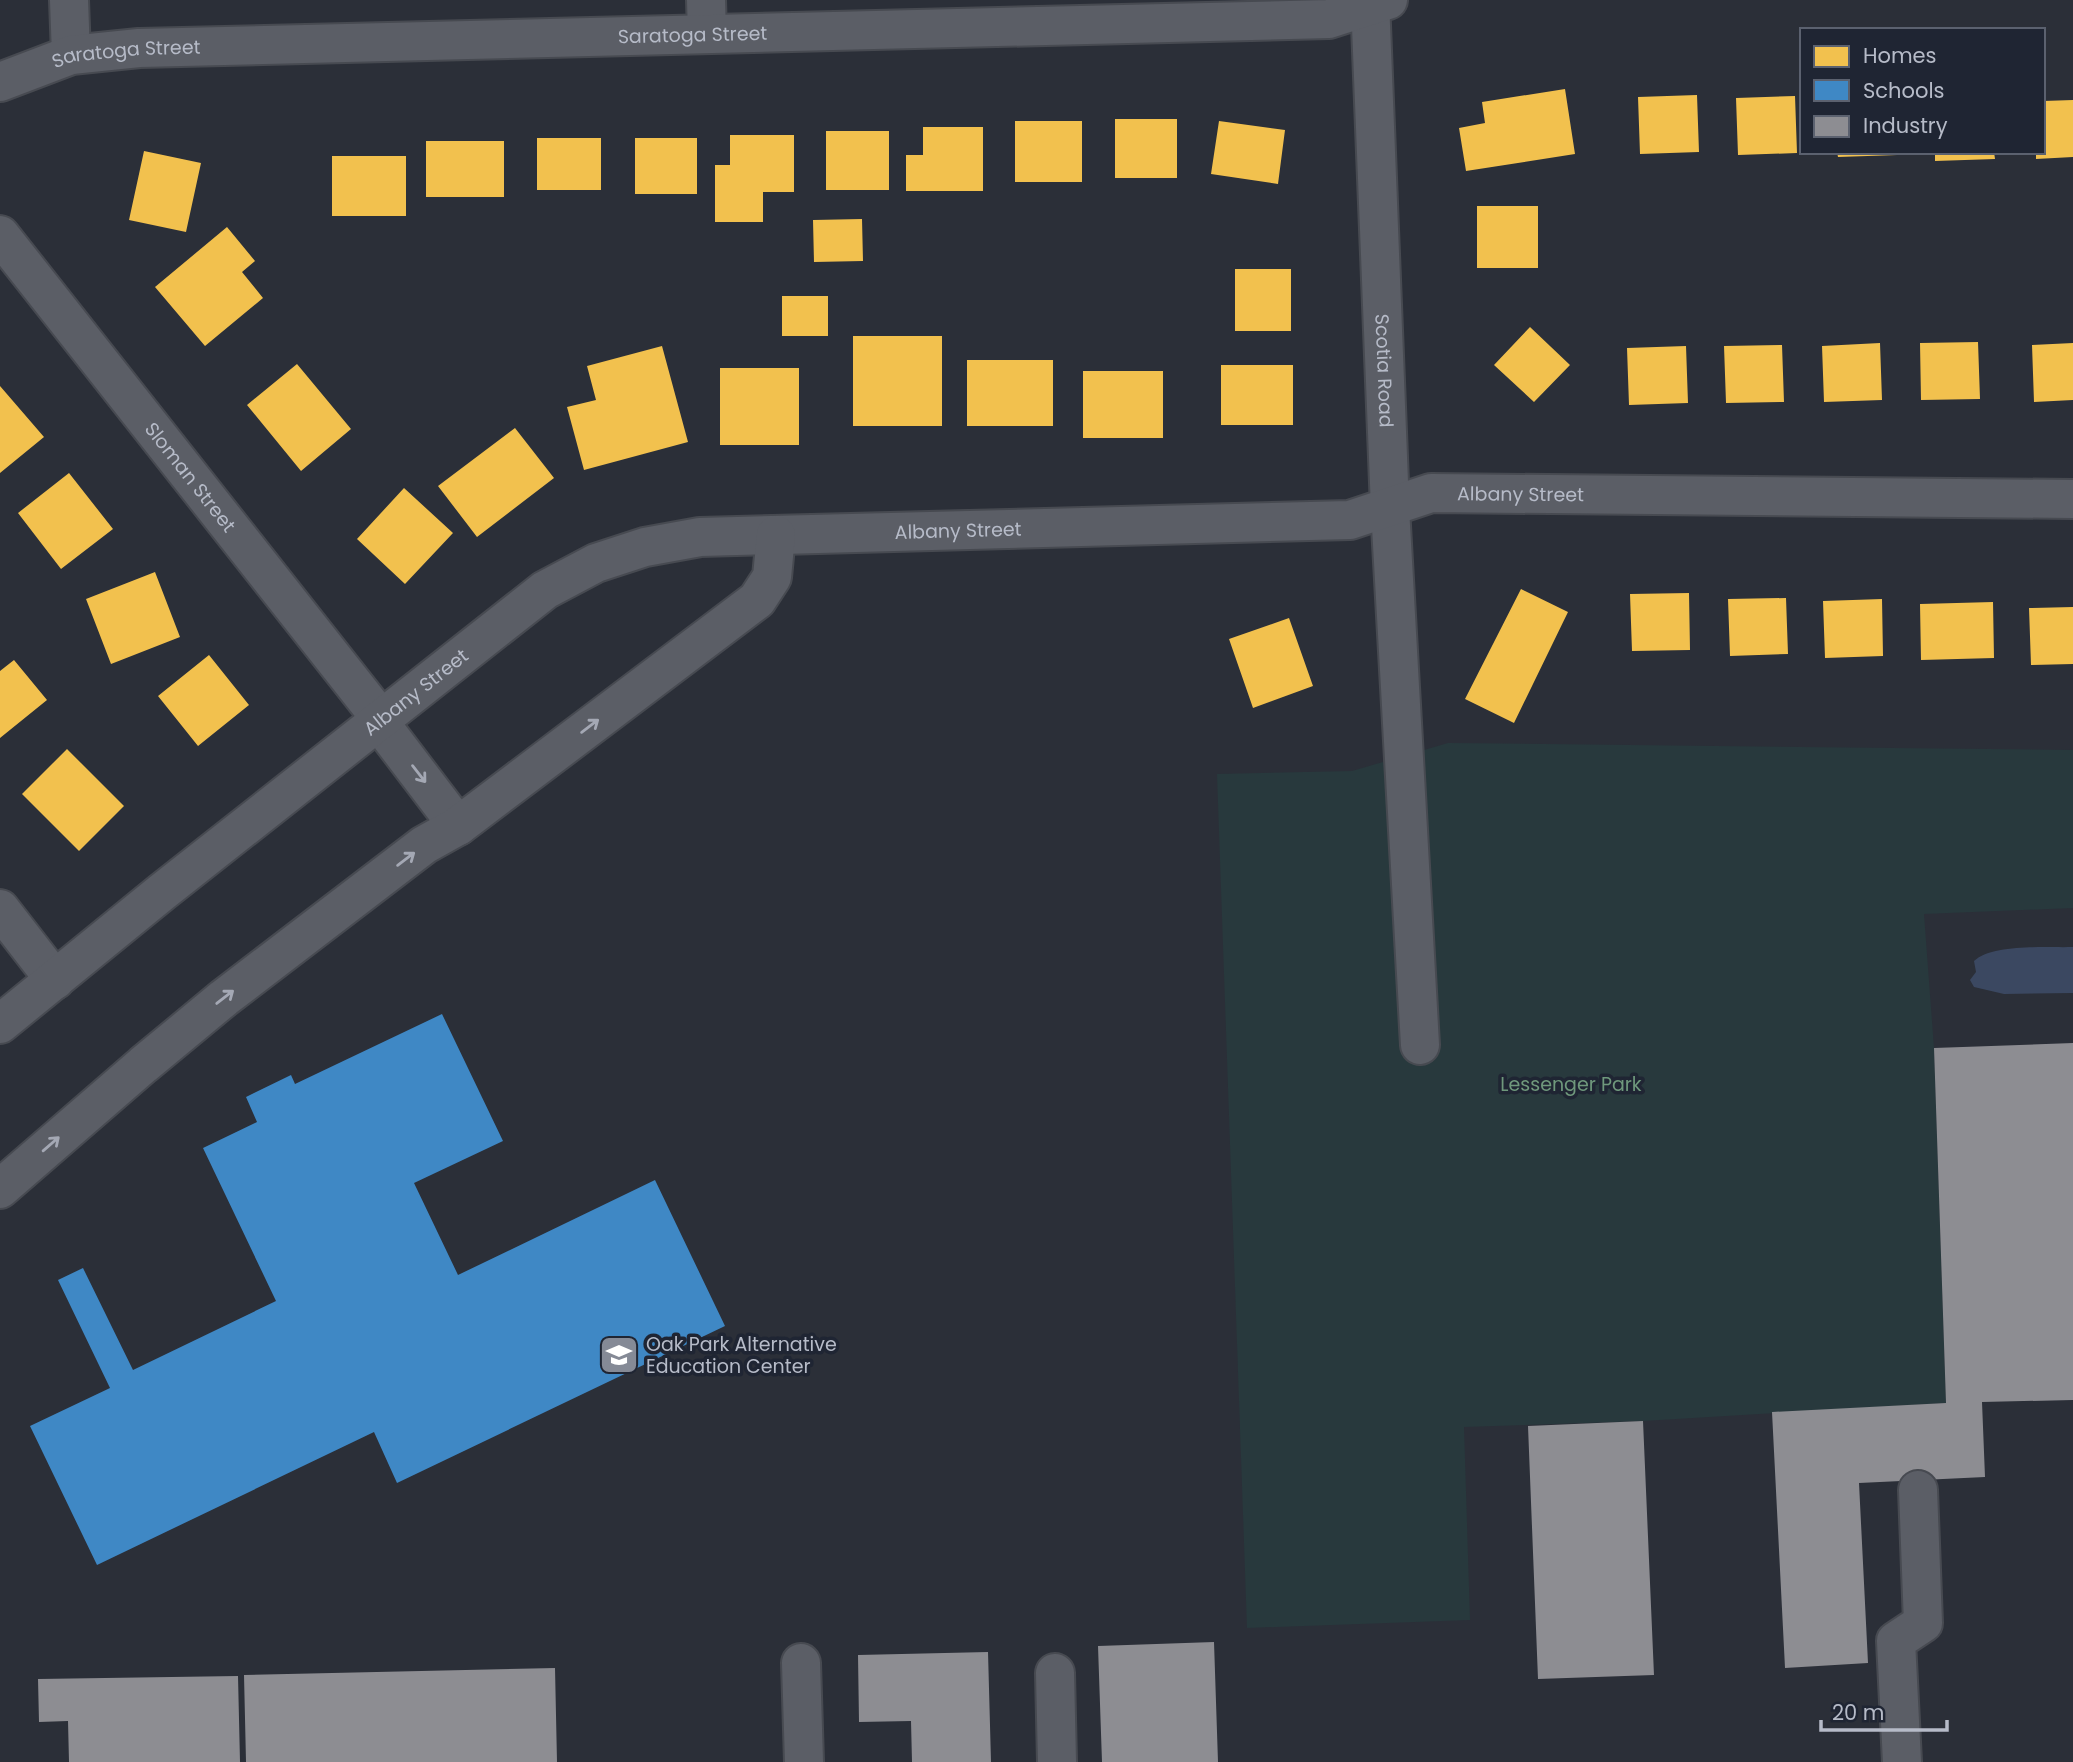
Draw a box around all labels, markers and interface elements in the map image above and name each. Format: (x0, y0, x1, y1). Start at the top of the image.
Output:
street label: Saratoga Street (617, 20, 768, 50)
legend (1800, 28, 2045, 154)
street label: Saratoga Street (48, 34, 201, 75)
text: Homes (1863, 41, 1937, 70)
text: Schools (1863, 76, 1945, 105)
text: Industry (1863, 111, 1948, 140)
street label: Scotia Road (1368, 313, 1400, 428)
street label: Sloman Street (138, 417, 242, 538)
street label: Albany Street (1457, 480, 1584, 508)
street label: Albany Street (894, 516, 1022, 546)
street label: Albany Street (358, 642, 474, 742)
one-way arrow (581, 719, 599, 734)
one-way arrow (411, 764, 426, 783)
one-way arrow (396, 851, 415, 866)
one-way arrow (216, 990, 234, 1005)
park label: Lessenger Park (1500, 1071, 1642, 1098)
one-way arrow (42, 1136, 60, 1152)
place label: Oak Park Alternative Education Center (646, 1331, 837, 1380)
school or university icon: Oak Park Alternative Education Center (598, 1334, 640, 1376)
scale bar (1821, 1688, 1947, 1732)
text: 20 m (1832, 1698, 1885, 1727)

